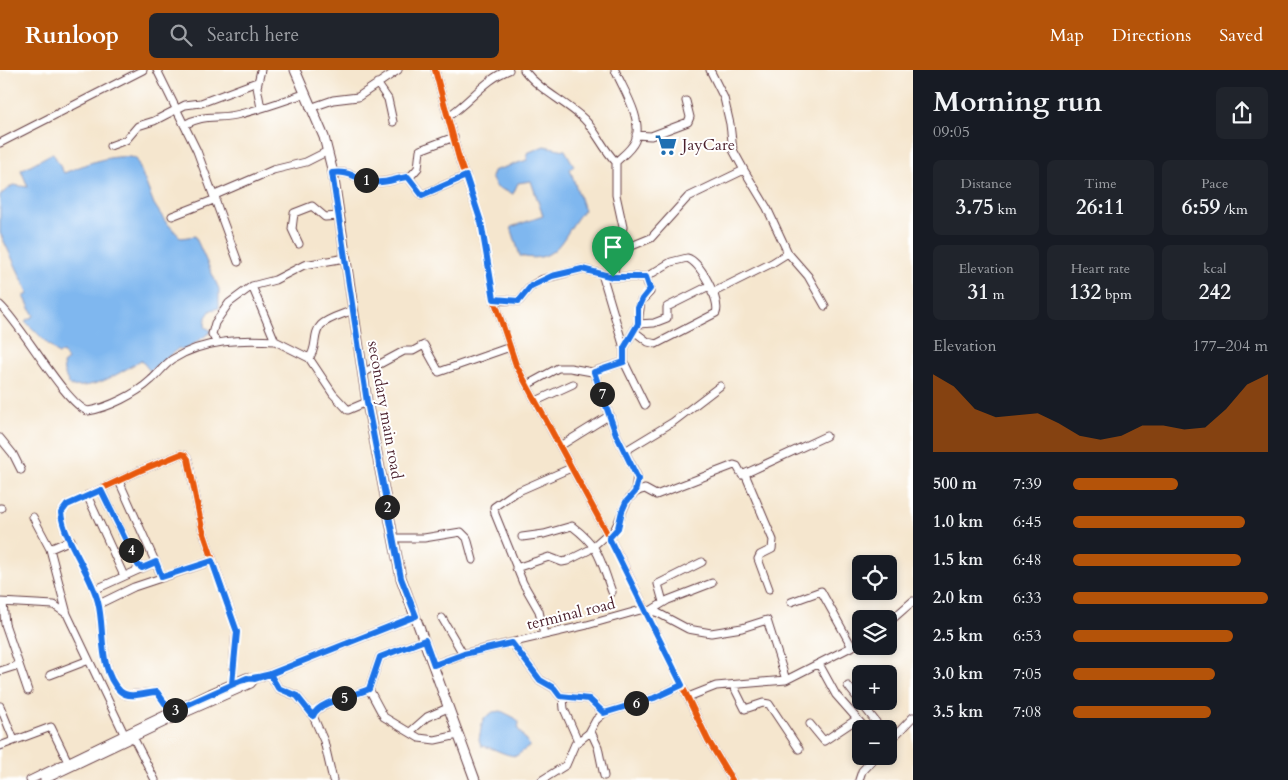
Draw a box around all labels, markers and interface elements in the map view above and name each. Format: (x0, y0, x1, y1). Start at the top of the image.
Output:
search box (149, 13, 499, 58)
text: Runloop (25, 19, 119, 52)
icon: search (167, 21, 195, 49)
text: Search here (207, 22, 299, 48)
text: Map (1050, 23, 1084, 48)
text: Directions (1112, 23, 1191, 48)
text: Saved (1219, 23, 1263, 48)
text: Morning run (933, 83, 1102, 121)
button: share (1216, 87, 1268, 139)
text: 09:05 (933, 121, 970, 143)
supermarket icon: JayCare (653, 132, 679, 158)
place label: JayCare (680, 134, 735, 156)
pin: 1 (354, 168, 378, 192)
text: 1 (363, 171, 370, 190)
text: Distance (961, 174, 1012, 193)
text: Time (1084, 174, 1117, 193)
text: Pace (1201, 174, 1228, 193)
text: 3.75 (955, 193, 994, 222)
text: 26:11 (1076, 193, 1125, 222)
text: 6:59 (1182, 193, 1220, 222)
text: km (994, 200, 1017, 219)
text: /km (1220, 200, 1248, 219)
pin (592, 226, 634, 277)
icon: arrive (599, 233, 627, 261)
text: Elevation (958, 259, 1014, 278)
text: Heart rate (1071, 259, 1130, 278)
text: kcal (1203, 259, 1227, 278)
text: 31 (968, 278, 989, 307)
text: 132 (1069, 278, 1101, 307)
text: 242 (1199, 278, 1231, 307)
text: m (989, 285, 1005, 304)
text: bpm (1101, 285, 1132, 304)
text: Elevation (933, 335, 997, 357)
text: 177–204 m (1192, 335, 1268, 357)
street label: secondary main road (362, 339, 408, 481)
pin: 7 (590, 382, 614, 406)
text: 7 (599, 385, 606, 404)
text: 500 m (933, 473, 977, 495)
text: 7:39 (1013, 473, 1042, 495)
pin: 2 (374, 494, 400, 520)
text: 2 (384, 498, 391, 517)
text: 1.0 km (933, 511, 983, 533)
text: 6:45 (1013, 511, 1042, 533)
pin: 4 (118, 538, 144, 562)
text: 4 (128, 541, 135, 560)
text: 1.5 km (933, 549, 983, 571)
text: 6:48 (1013, 549, 1042, 571)
map controls (852, 555, 897, 765)
button: locate (852, 555, 897, 600)
text: 2.0 km (933, 587, 983, 609)
text: 6:33 (1013, 587, 1042, 609)
street label: terminal road (524, 592, 618, 636)
button: layers (852, 610, 897, 655)
text: 2.5 km (933, 625, 983, 647)
text: 6:53 (1013, 625, 1042, 647)
text: 3.0 km (933, 663, 983, 685)
text: 7:05 (1013, 663, 1042, 685)
button: + (852, 665, 897, 710)
pin: 5 (332, 686, 356, 710)
text: 5 (341, 689, 348, 708)
pin: 6 (624, 690, 648, 716)
text: 6 (633, 694, 640, 713)
pin: 3 (162, 698, 188, 722)
text: 3 (172, 701, 179, 720)
text: 3.5 km (933, 701, 983, 723)
text: 7:08 (1013, 701, 1042, 723)
button: − (852, 720, 897, 765)

